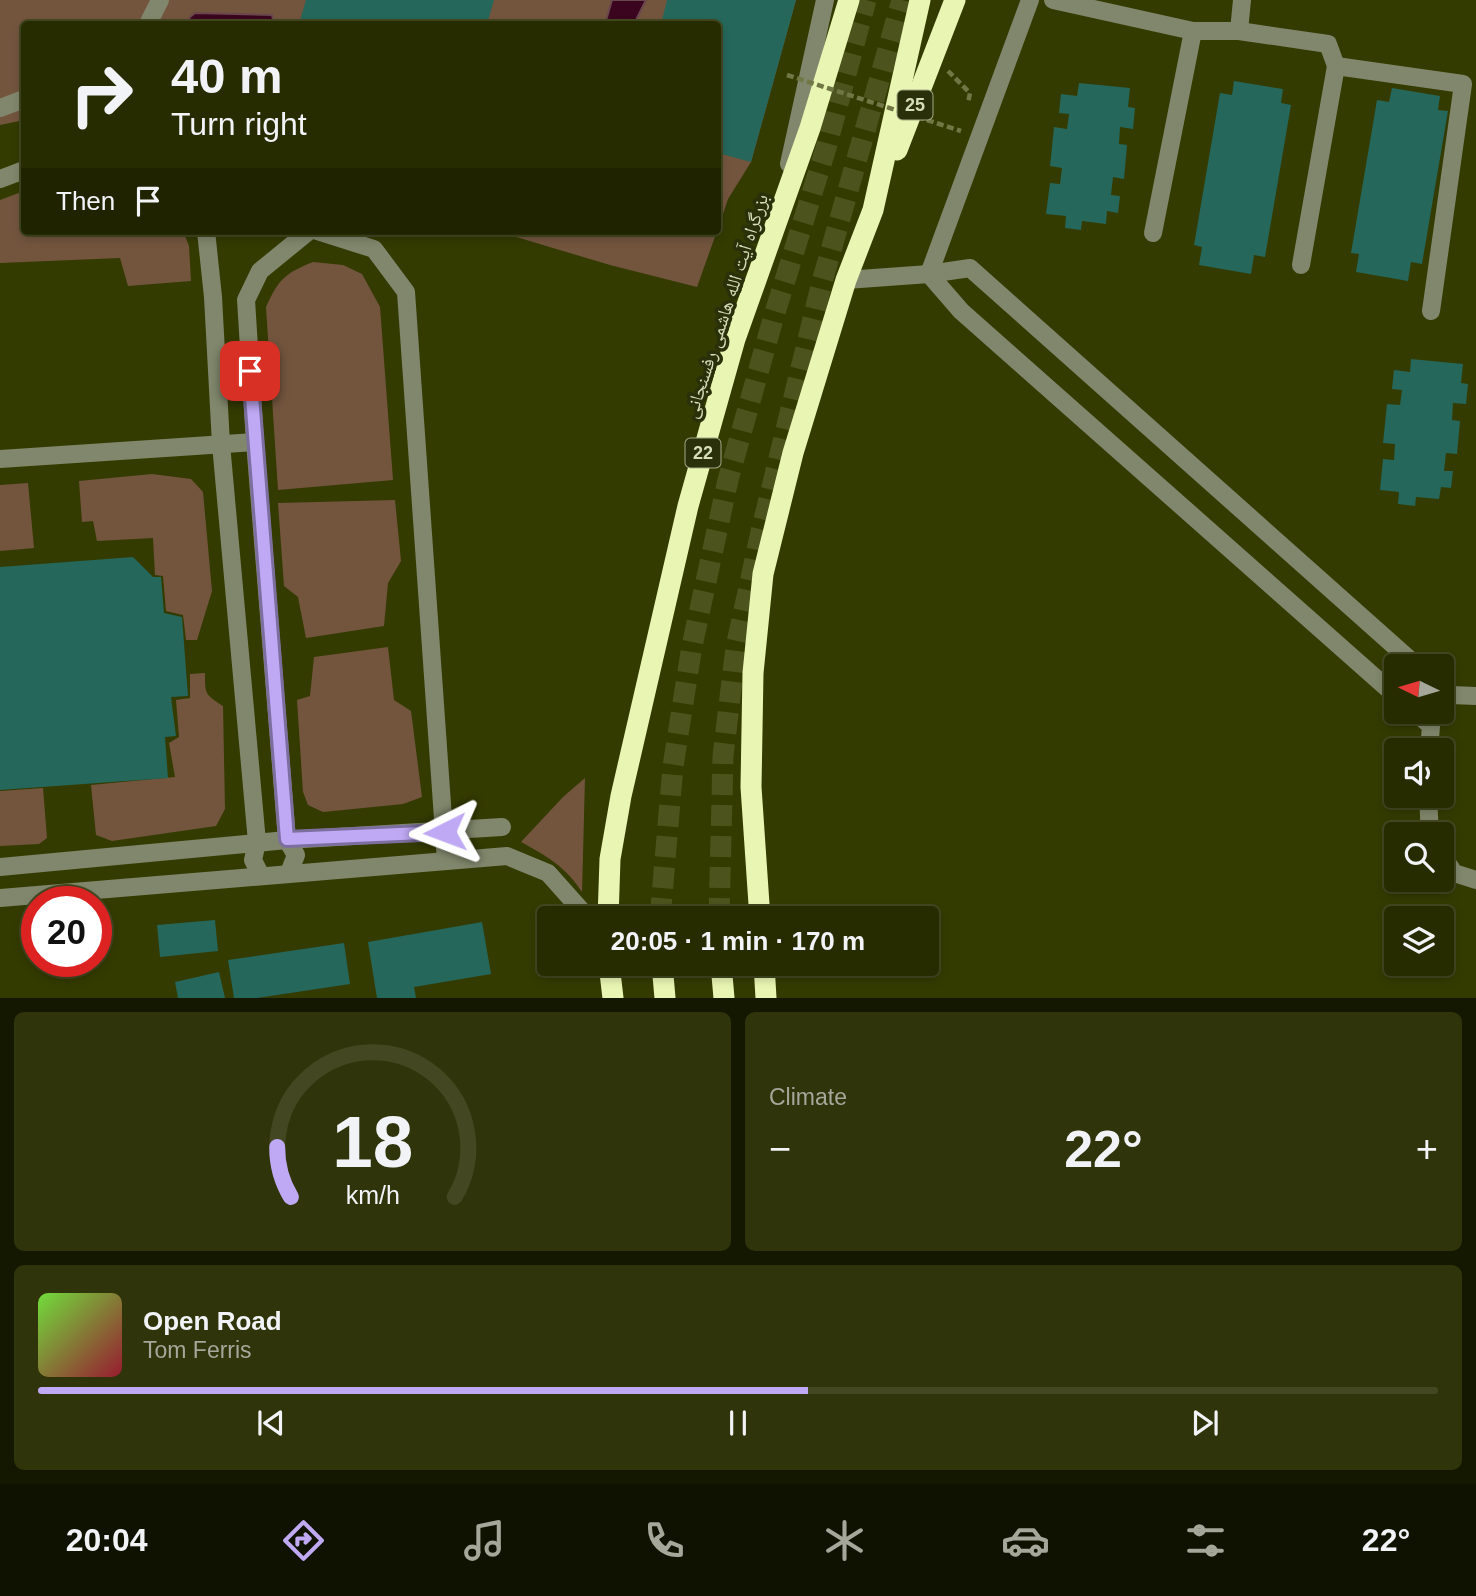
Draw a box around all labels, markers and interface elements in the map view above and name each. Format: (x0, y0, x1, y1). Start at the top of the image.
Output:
icon: right (56, 49, 147, 140)
text: 40 m (171, 49, 283, 103)
road number: 25 (898, 90, 932, 120)
text: Turn right (171, 106, 307, 142)
icon: arrive (129, 182, 167, 220)
text: Then (56, 186, 115, 216)
street label: بزرگراه آیت الله هاشمی رفسنجانی (680, 191, 773, 421)
pin (220, 341, 280, 401)
icon: arrive (231, 352, 269, 390)
road number: 22 (686, 438, 720, 467)
north arrow (1384, 654, 1454, 724)
map controls (1384, 654, 1454, 976)
button: sound (1384, 738, 1454, 808)
position arrow (408, 795, 482, 869)
button: search (1384, 822, 1454, 892)
speed limit sign: 20 (21, 886, 112, 977)
button: layers (1384, 906, 1454, 976)
text: 20:05 · 1 min · 170 m (611, 926, 865, 956)
text: Climate (769, 1084, 847, 1110)
text: 18 (332, 1102, 413, 1183)
text: 22° (1064, 1120, 1143, 1178)
text: − (769, 1128, 791, 1170)
text: + (1416, 1128, 1438, 1170)
text: km/h (345, 1181, 400, 1209)
text: Open Road (143, 1306, 282, 1336)
text: Tom Ferris (143, 1337, 252, 1363)
icon: previous (252, 1404, 290, 1442)
icon: pause (719, 1404, 757, 1442)
icon: next (1186, 1404, 1224, 1442)
icon: directions (279, 1516, 328, 1565)
icon: music (460, 1516, 509, 1565)
icon: phone (640, 1516, 689, 1565)
icon: climate (820, 1516, 869, 1565)
icon: car (1001, 1516, 1050, 1565)
icon: filters (1181, 1516, 1230, 1565)
text: 20:04 (66, 1522, 148, 1558)
text: 22° (1362, 1522, 1410, 1558)

